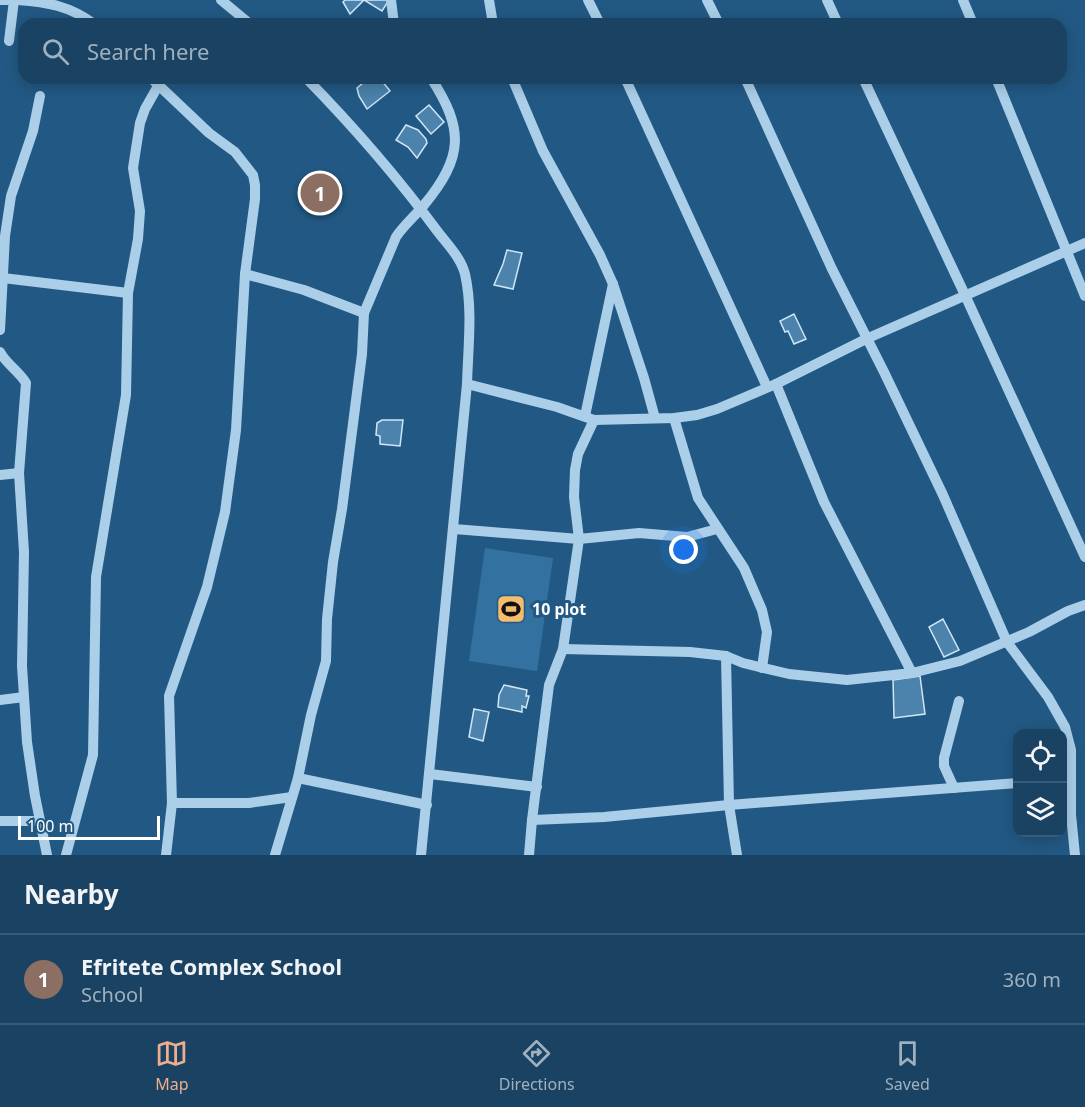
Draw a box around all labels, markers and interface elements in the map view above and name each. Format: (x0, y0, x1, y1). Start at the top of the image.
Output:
search box (18, 18, 1067, 84)
icon: search (39, 35, 72, 68)
text: Search here (87, 36, 209, 66)
pin: 1 (300, 170, 340, 216)
your location (669, 535, 698, 564)
sports icon: 10 plot (495, 593, 527, 625)
place label: 10 plot (532, 598, 586, 620)
map controls (1013, 729, 1067, 837)
button: locate (1013, 729, 1067, 783)
button: layers (1013, 783, 1067, 837)
scale bar (18, 813, 160, 840)
text: 100 m (27, 815, 74, 837)
text: Nearby (24, 876, 119, 912)
text: Efritete Complex School (81, 951, 342, 981)
text: 1 (38, 966, 49, 993)
text: 360 m (1003, 966, 1061, 993)
text: School (81, 981, 143, 1008)
tab: Map (155, 1037, 188, 1095)
tab: Directions (499, 1037, 575, 1095)
tab: Saved (885, 1037, 930, 1095)

